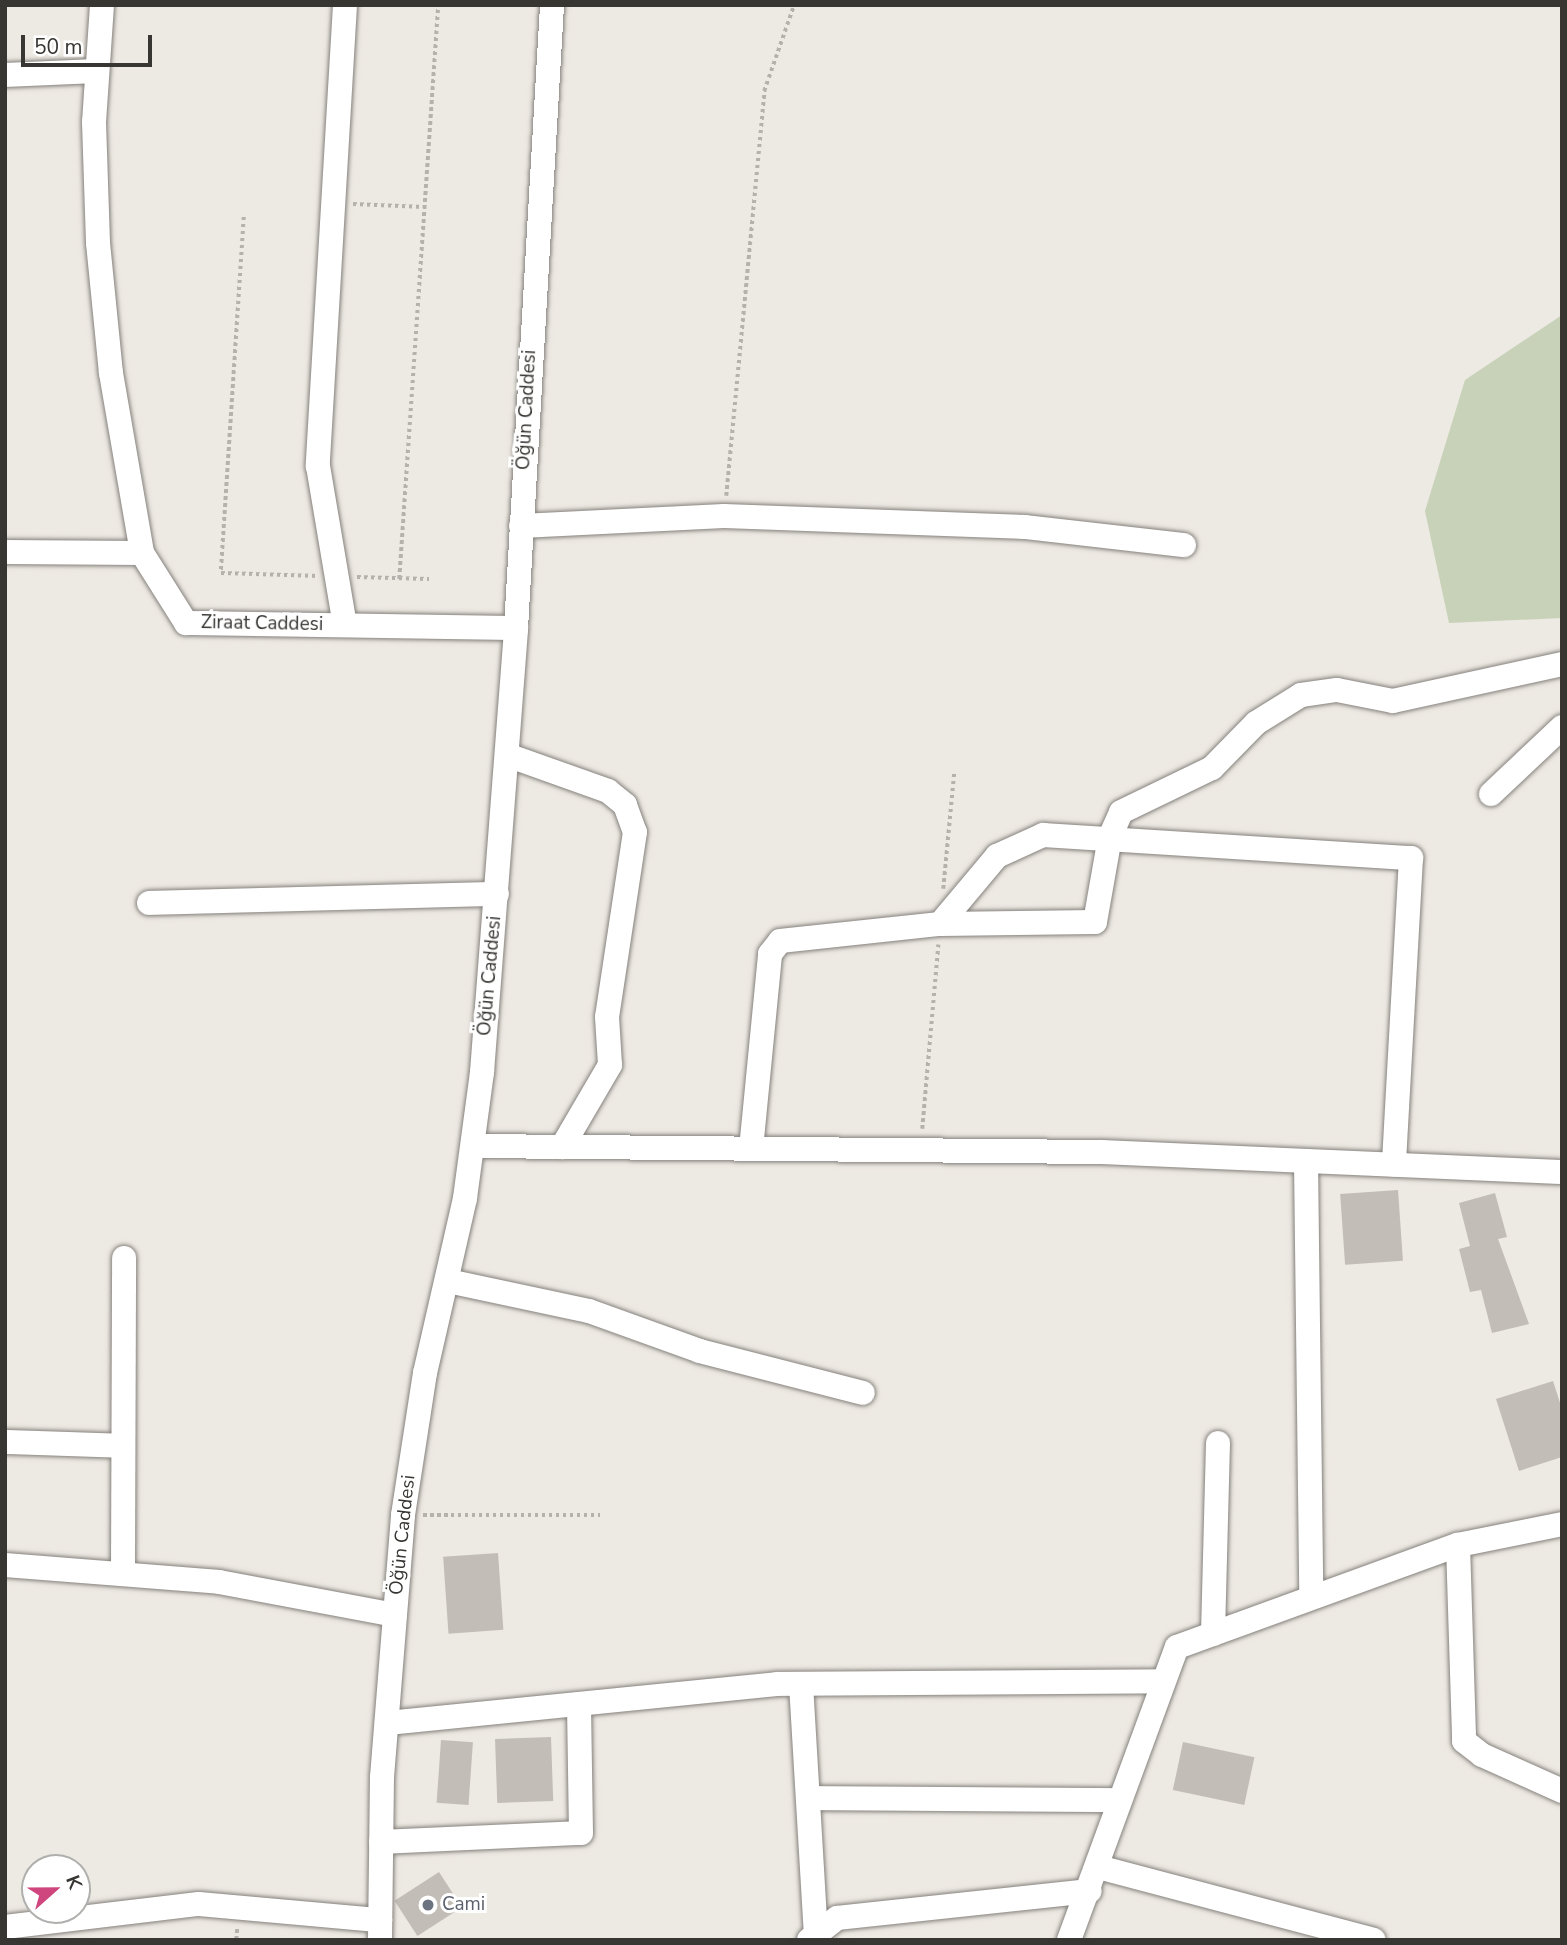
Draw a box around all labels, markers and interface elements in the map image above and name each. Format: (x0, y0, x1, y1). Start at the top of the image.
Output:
scale bar (24, 21, 156, 65)
text: 50 m (34, 33, 83, 61)
street label: Öğün Caddesi (512, 349, 542, 471)
street label: Ziraat Caddesi (201, 612, 323, 636)
street label: Öğün Caddesi (473, 915, 507, 1037)
street label: Öğün Caddesi (385, 1474, 421, 1596)
north arrow (21, 1854, 91, 1924)
text: K (59, 1872, 88, 1893)
place label: Cami (442, 1894, 485, 1916)
marker: Cami (420, 1897, 436, 1913)

